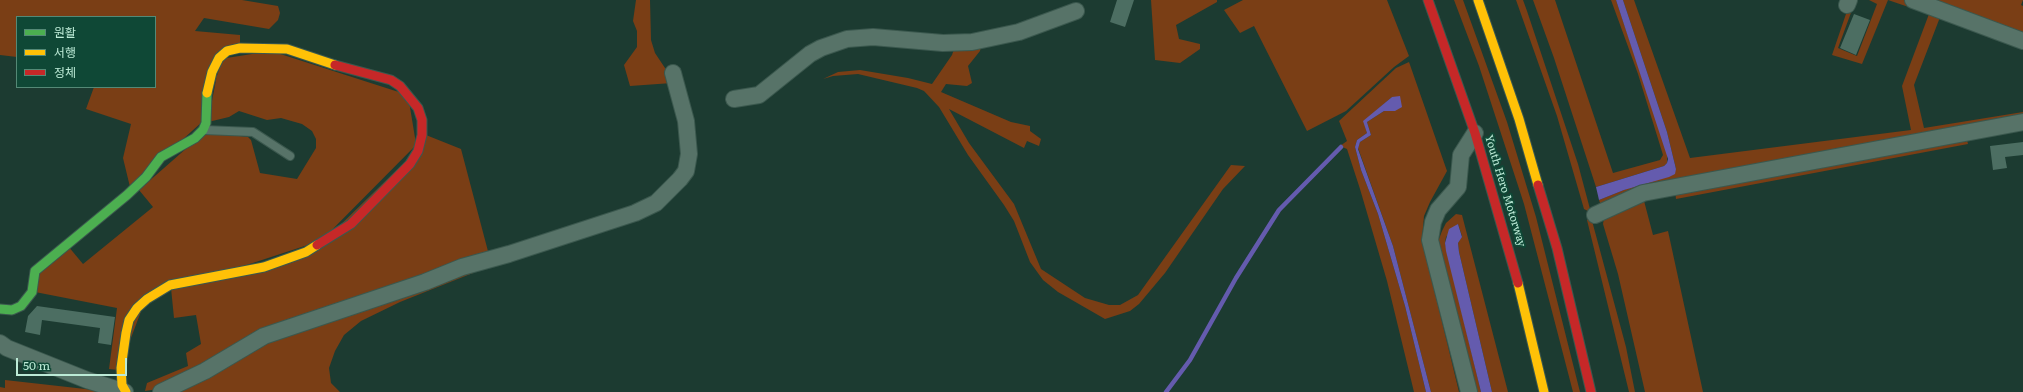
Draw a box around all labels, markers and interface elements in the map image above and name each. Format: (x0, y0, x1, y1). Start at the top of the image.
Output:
legend (16, 16, 156, 88)
text: 원활 (54, 23, 76, 41)
text: 서행 (54, 43, 76, 61)
text: 정체 (54, 63, 76, 81)
street label: Youth Hero Motorway (1482, 133, 1528, 249)
scale bar (18, 350, 129, 376)
text: 50 m (23, 356, 50, 374)

